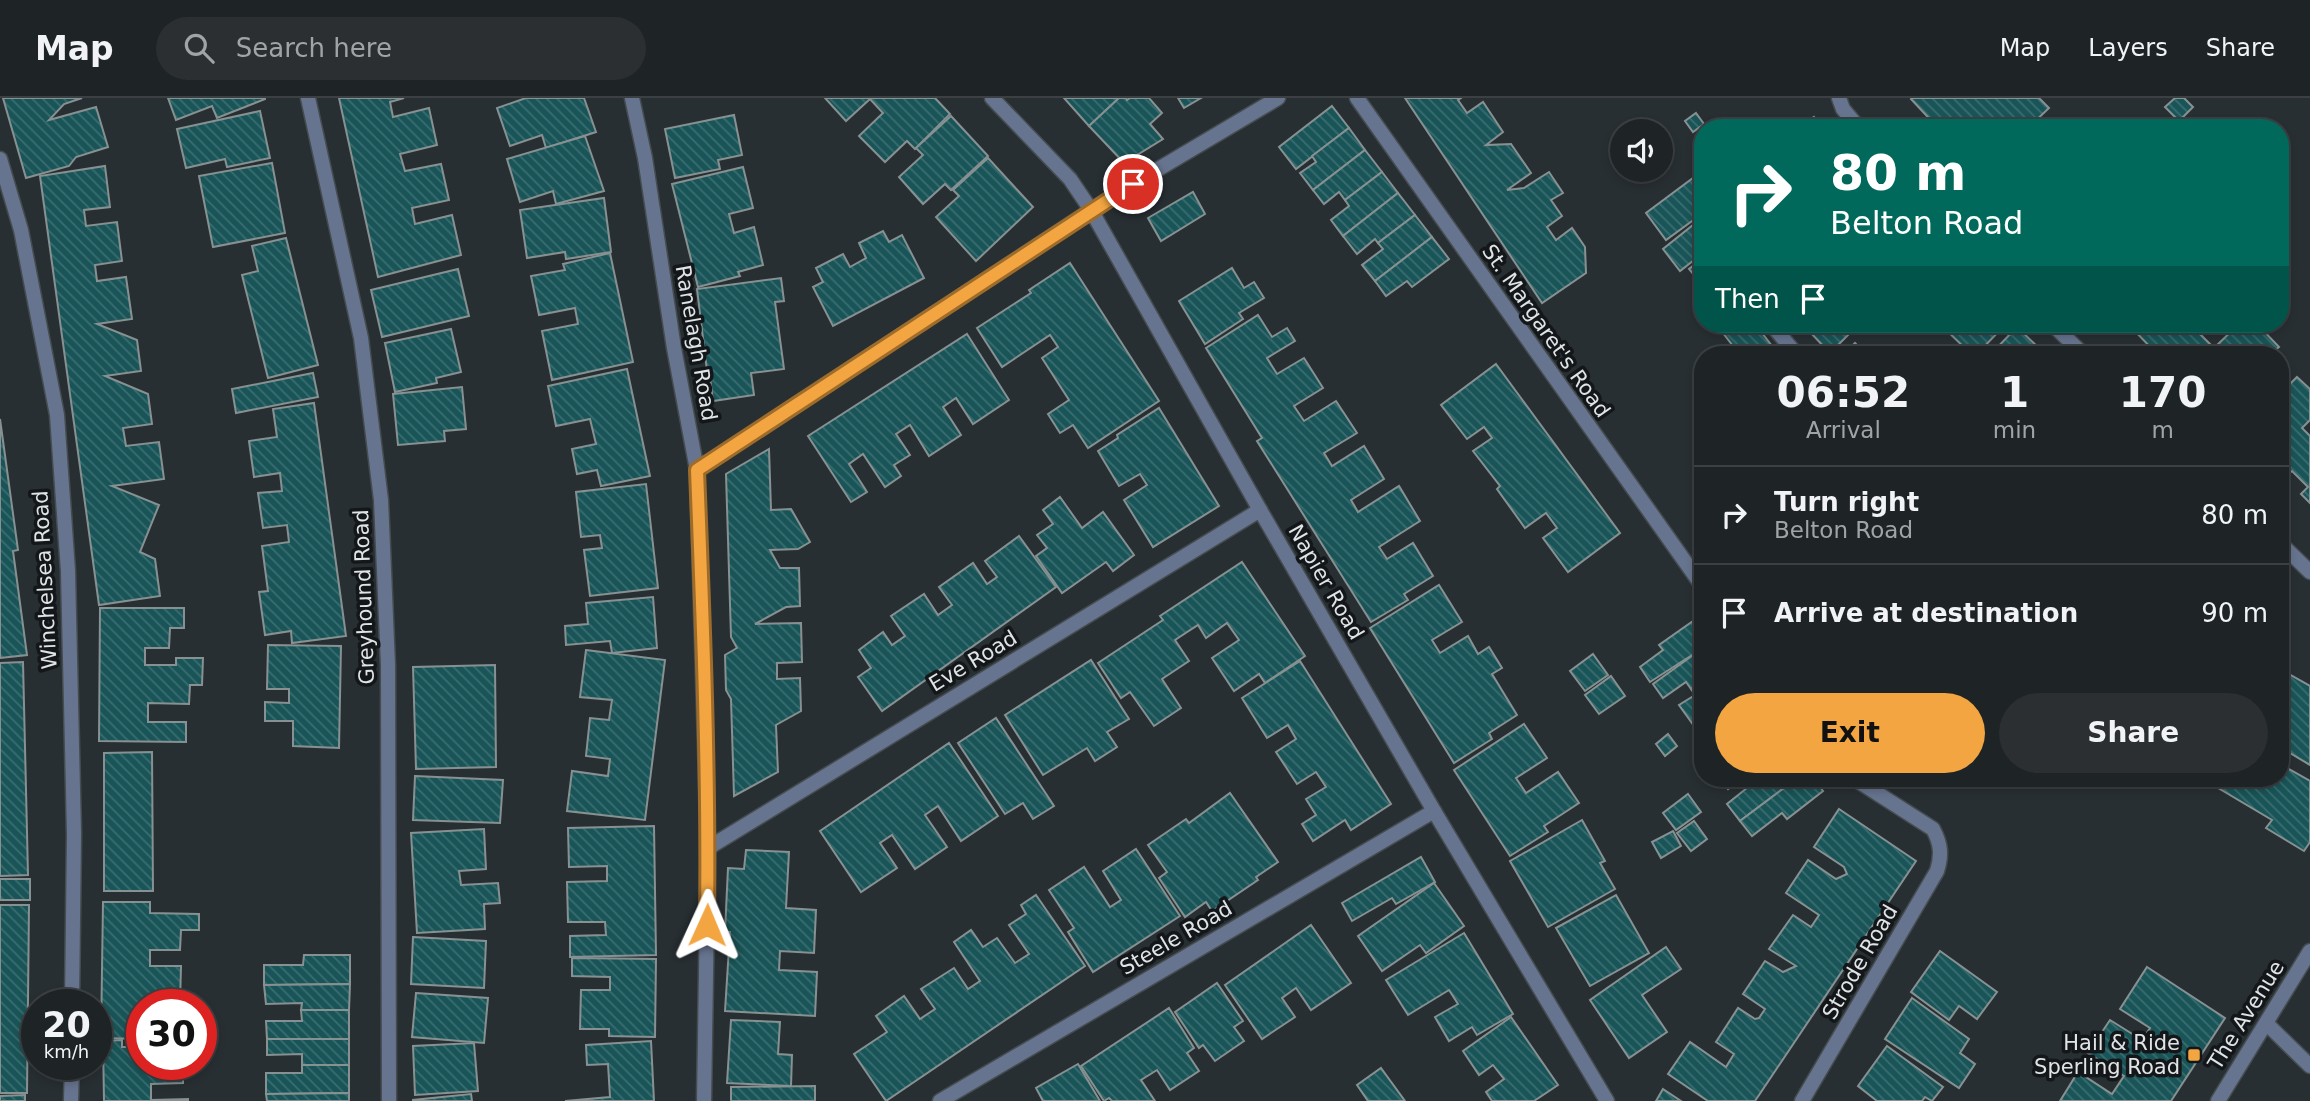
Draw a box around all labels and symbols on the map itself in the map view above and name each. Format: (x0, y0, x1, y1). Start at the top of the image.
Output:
pin (1103, 154, 1163, 214)
street label: St. Margaret's Road (1477, 240, 1615, 422)
street label: Ranelagh Road (670, 263, 722, 423)
street label: Winchelsea Road (28, 490, 62, 670)
street label: Greyhound Road (349, 509, 379, 685)
street label: Napier Road (1283, 520, 1369, 644)
street label: Eve Road (925, 625, 1021, 697)
position arrow (670, 888, 744, 962)
street label: Steele Road (1116, 896, 1236, 980)
street label: Strode Road (1818, 900, 1902, 1024)
street label: The Avenue (2203, 956, 2289, 1075)
speed limit sign: 30 (126, 989, 217, 1080)
place label: Hail & Ride Sperling Road (2034, 1031, 2180, 1079)
marker: Hail & Ride Sperling Road (2186, 1047, 2202, 1063)

